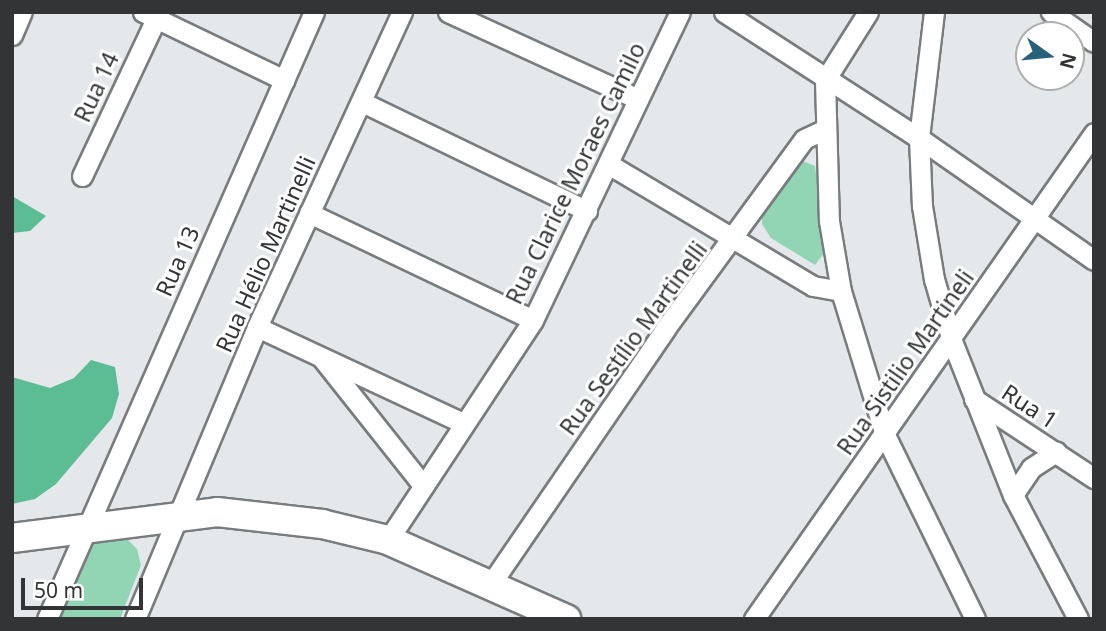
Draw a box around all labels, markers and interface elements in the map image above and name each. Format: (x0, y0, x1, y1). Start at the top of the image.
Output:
north arrow (1015, 21, 1085, 91)
street label: Rua Clarice Moraes Camilo (500, 38, 650, 308)
street label: Rua 14 (68, 48, 124, 126)
text: N (1054, 50, 1083, 72)
street label: Rua Hélio Martinelli (209, 152, 321, 356)
street label: Rua 13 (149, 222, 205, 300)
street label: Rua Sestílio Martinelli (554, 236, 712, 440)
street label: Rua Sistilio Martineli (831, 264, 979, 460)
street label: Rua 1 (997, 378, 1063, 434)
scale bar (24, 564, 147, 608)
text: 50 m (34, 576, 83, 604)

